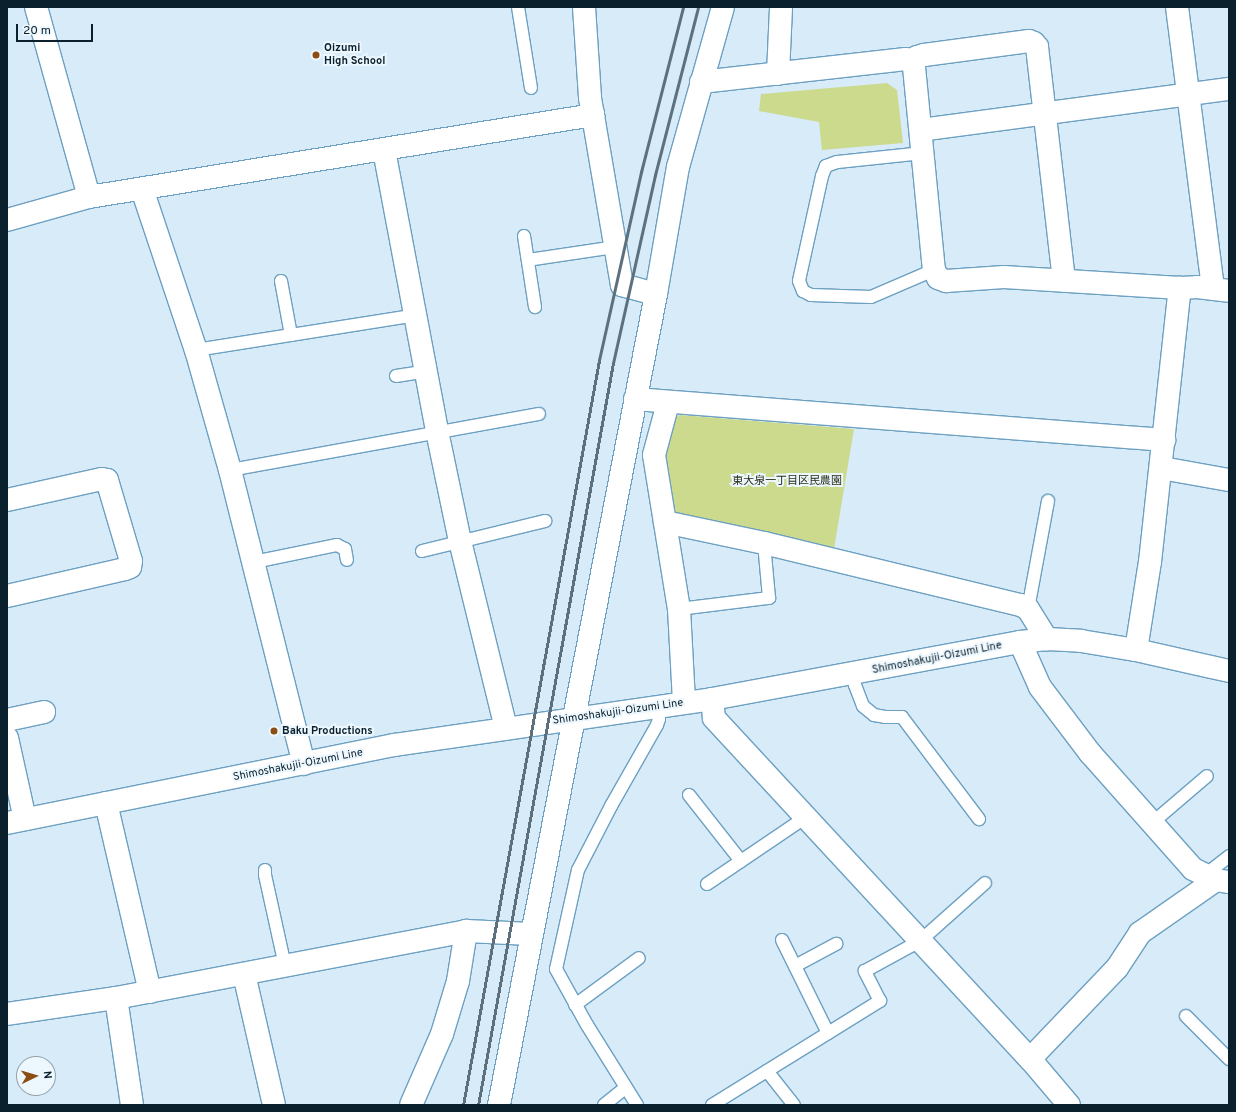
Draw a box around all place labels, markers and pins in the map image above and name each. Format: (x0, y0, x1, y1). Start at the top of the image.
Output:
place label: Oizumi High School (324, 42, 385, 68)
marker: Oizumi High School (311, 50, 321, 60)
place label: Baku Productions (282, 724, 373, 738)
marker: Baku Productions (269, 726, 279, 736)

